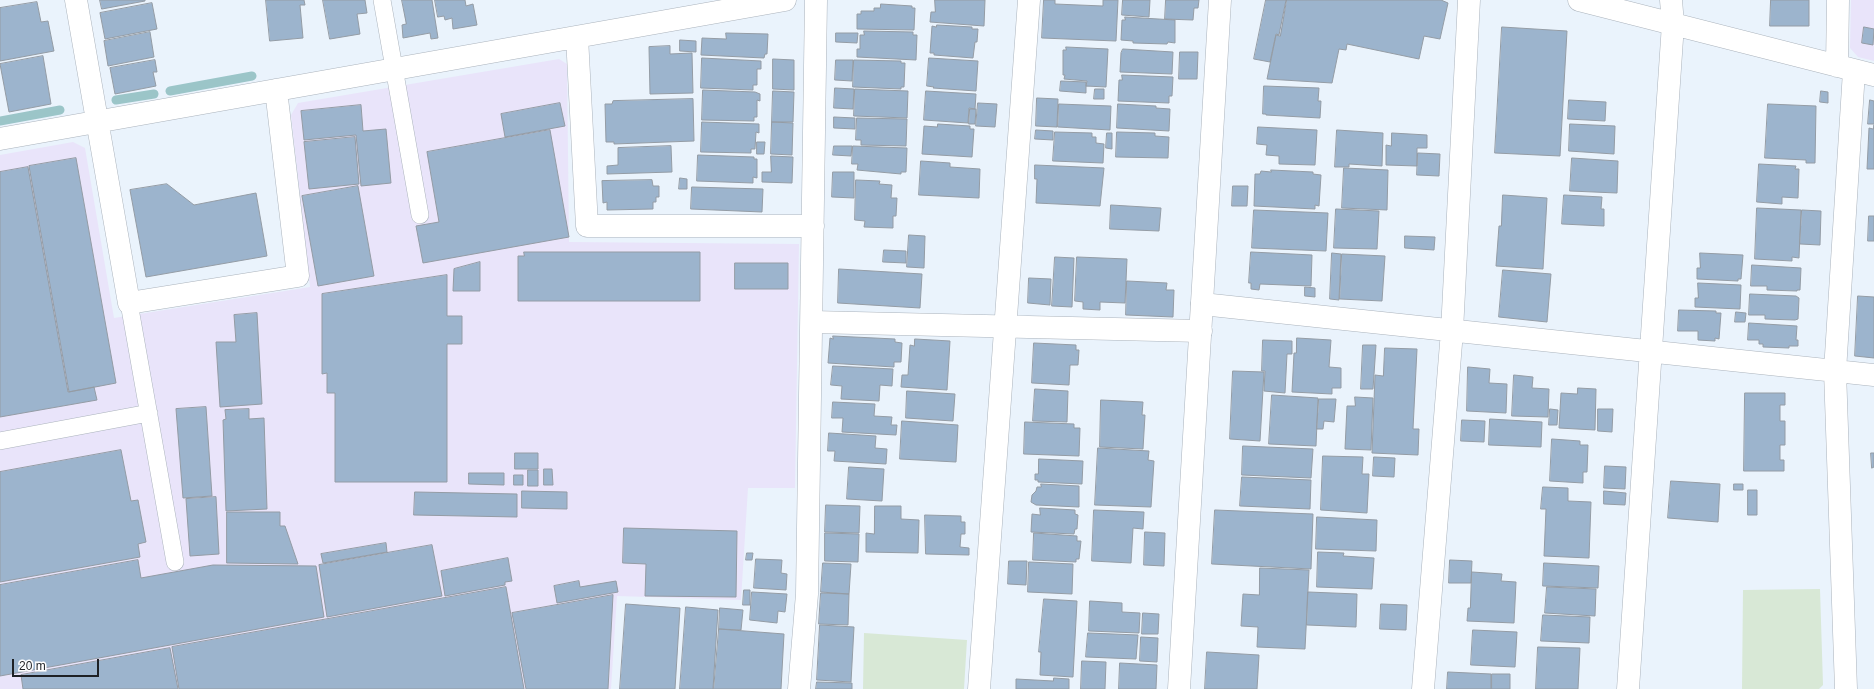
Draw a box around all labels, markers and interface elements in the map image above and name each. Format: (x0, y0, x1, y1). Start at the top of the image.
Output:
scale bar (14, 651, 101, 677)
text: 20 m (19, 659, 46, 673)

